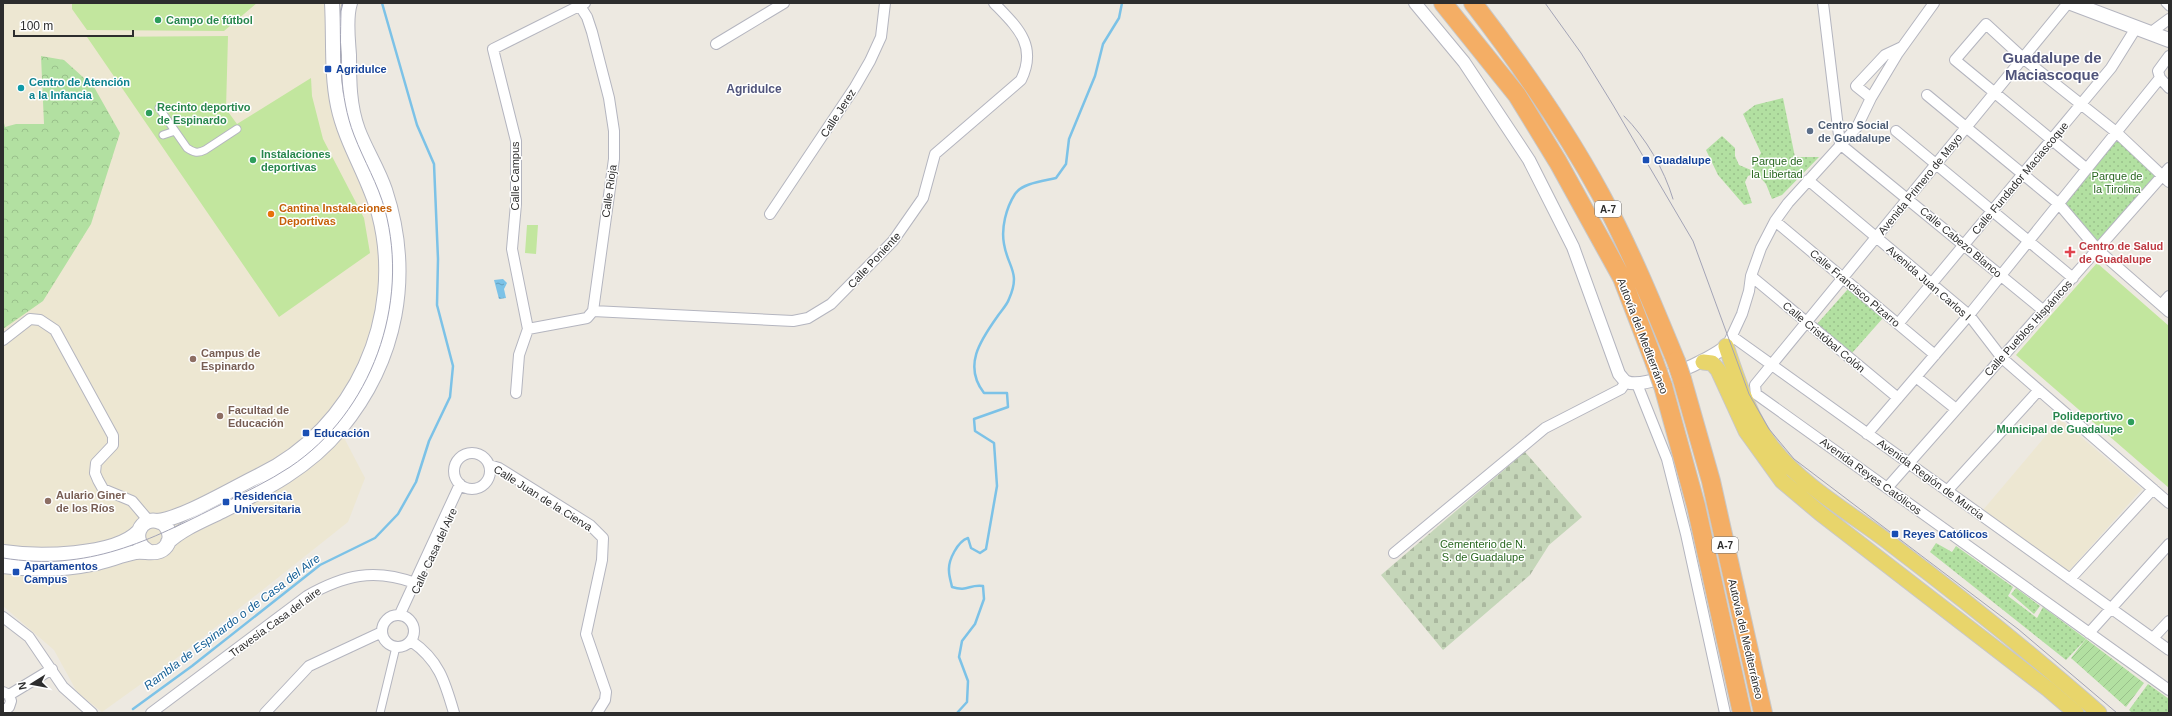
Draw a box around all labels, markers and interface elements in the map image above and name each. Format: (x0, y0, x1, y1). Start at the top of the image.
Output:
scale bar (14, 12, 133, 38)
place label: Campo de fútbol (166, 14, 253, 26)
marker: Campo de fútbol (153, 15, 163, 25)
text: 100 m (20, 19, 53, 33)
district label: Guadalupe de Maciascoque (2002, 49, 2102, 83)
place label: Agridulce (336, 63, 387, 75)
marker: Agridulce (323, 64, 333, 74)
place label: Centro de Atención a la Infancia (29, 76, 130, 101)
district label: Agridulce (726, 82, 782, 96)
marker: Centro de Atención a la Infancia (16, 83, 26, 93)
street label: Calle Jerez (818, 87, 858, 139)
place label: Recinto deportivo de Espinardo (157, 101, 251, 126)
marker: Recinto deportivo de Espinardo (144, 108, 154, 118)
place label: Centro Social de Guadalupe (1818, 119, 1891, 144)
street label: Calle Fundador Maciascoque (1969, 119, 2071, 237)
marker: Centro Social de Guadalupe (1805, 126, 1815, 136)
street label: Avenida Primero de Mayo (1876, 131, 1964, 237)
street label: Calle Campus (509, 141, 521, 211)
place label: Instalaciones deportivas (261, 148, 331, 173)
place label: Guadalupe (1654, 154, 1711, 166)
marker: Instalaciones deportivas (248, 155, 258, 165)
marker: Guadalupe (1641, 155, 1651, 165)
park label: Parque de la Libertad (1751, 155, 1803, 180)
street label: Calle Rioja (599, 163, 619, 218)
park label: Parque de la Tirolina (2092, 170, 2142, 195)
road number: A-7 (1595, 201, 1621, 217)
place label: Cantina Instalaciones Deportivas (279, 202, 392, 227)
street label: Calle Cabezo Blanco (1918, 204, 2004, 280)
marker: Cantina Instalaciones Deportivas (266, 209, 276, 219)
street label: Calle Poniente (845, 230, 903, 290)
place label: Centro de Salud de Guadalupe (2079, 240, 2163, 265)
street label: Avenida Juan Carlos I (1885, 243, 1973, 323)
marker: Centro de Salud de Guadalupe (2064, 246, 2076, 258)
street label: Calle Francisco Pizarro (1808, 247, 1902, 329)
street label: Autovía del Mediterráneo (1615, 276, 1671, 396)
street label: Calle Pueblos Hispánicos (1982, 277, 2075, 378)
street label: Calle Cristóbal Colón (1781, 299, 1867, 375)
place label: Campus de Espinardo (201, 347, 260, 372)
marker: Campus de Espinardo (188, 354, 198, 364)
place label: Facultad de Educación (228, 404, 289, 429)
place label: Polideportivo Municipal de Guadalupe (1996, 410, 2123, 435)
marker: Facultad de Educación (215, 411, 225, 421)
marker: Polideportivo Municipal de Guadalupe (2126, 417, 2136, 427)
place label: Educación (314, 427, 370, 439)
marker: Educación (301, 428, 311, 438)
street label: Avenida Reyes Católicos (1818, 435, 1924, 517)
street label: Avenida Región de Murcia (1875, 436, 1987, 522)
street label: Calle Juan de la Cierva (492, 463, 595, 534)
place label: Aulario Giner de los Ríos (56, 489, 126, 514)
place label: Residencia Universitaria (234, 490, 302, 515)
marker: Aulario Giner de los Ríos (43, 496, 53, 506)
marker: Residencia Universitaria (221, 497, 231, 507)
street label: Calle Casa del Aire (409, 506, 459, 596)
place label: Reyes Católicos (1903, 528, 1988, 540)
marker: Reyes Católicos (1890, 529, 1900, 539)
road number: A-7 (1712, 537, 1738, 553)
park label: Cementerio de N. S. de Guadalupe (1440, 538, 1526, 563)
water label: Rambla de Espinardo o de Casa del Aire (141, 551, 323, 693)
place label: Apartamentos Campus (24, 560, 98, 585)
marker: Apartamentos Campus (11, 567, 21, 577)
street label: Autovía del Mediterráneo (1726, 578, 1766, 700)
street label: Travesía Casa del aire (227, 585, 323, 659)
north arrow (12, 664, 52, 704)
text: N (16, 681, 29, 691)

